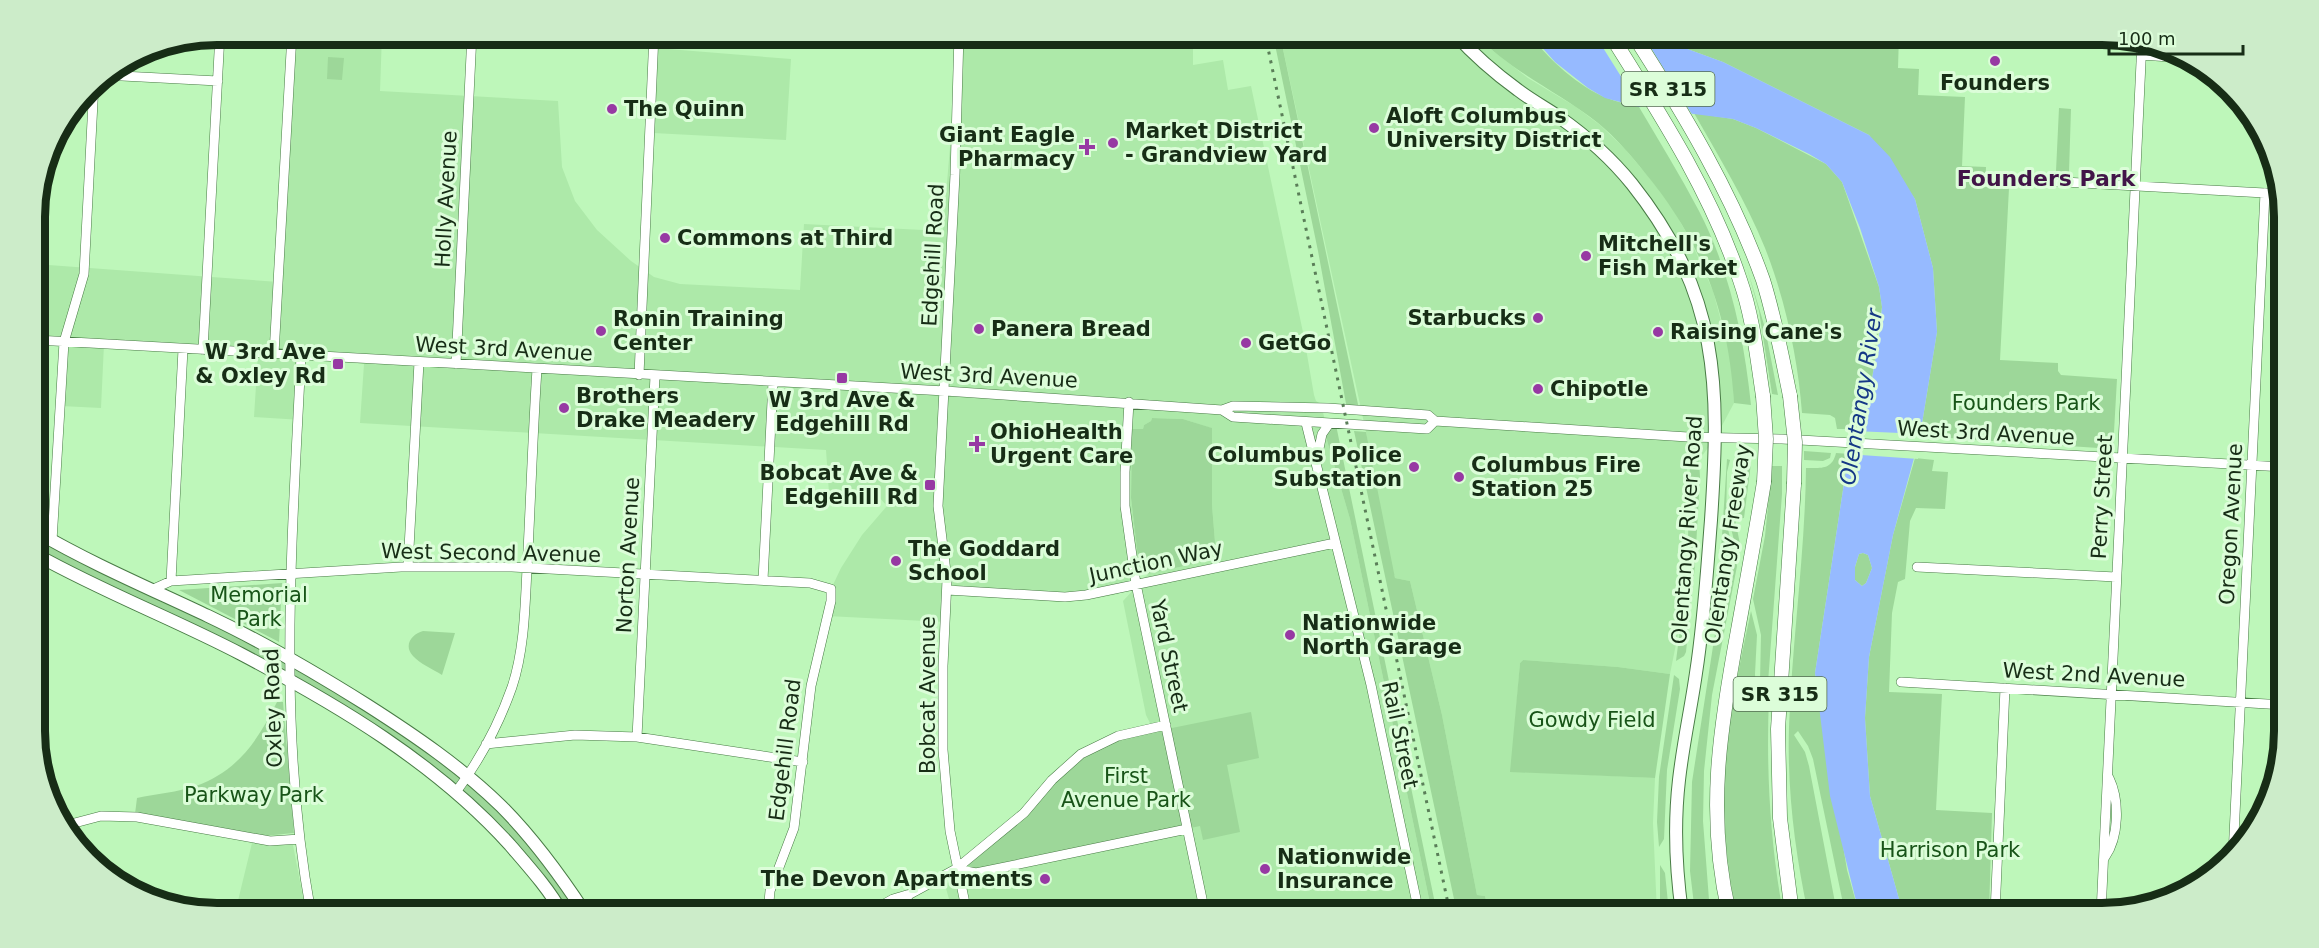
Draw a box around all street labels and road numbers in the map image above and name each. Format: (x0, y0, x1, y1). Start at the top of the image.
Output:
road number: SR 315 (1622, 72, 1714, 106)
street label: Holly Avenue (430, 130, 462, 268)
street label: Edgehill Road (917, 183, 949, 327)
street label: West 3rd Avenue (415, 332, 593, 366)
street label: West 3rd Avenue (900, 359, 1078, 393)
street label: Olentangy River Road (1667, 415, 1707, 645)
street label: West 3rd Avenue (1897, 416, 2075, 450)
street label: Perry Street (2087, 434, 2117, 560)
street label: Olentangy Freeway (1700, 442, 1756, 646)
street label: Oregon Avenue (2215, 443, 2247, 605)
street label: Norton Avenue (612, 476, 644, 634)
street label: Junction Way (1085, 536, 1225, 588)
street label: West Second Avenue (381, 539, 601, 567)
street label: Yard Street (1145, 596, 1193, 715)
street label: Bobcat Avenue (916, 616, 940, 774)
street label: Oxley Road (259, 648, 287, 768)
street label: West 2nd Avenue (2002, 658, 2186, 692)
road number: SR 315 (1734, 677, 1826, 711)
street label: Edgehill Road (764, 678, 806, 822)
street label: Rail Street (1377, 679, 1423, 791)

